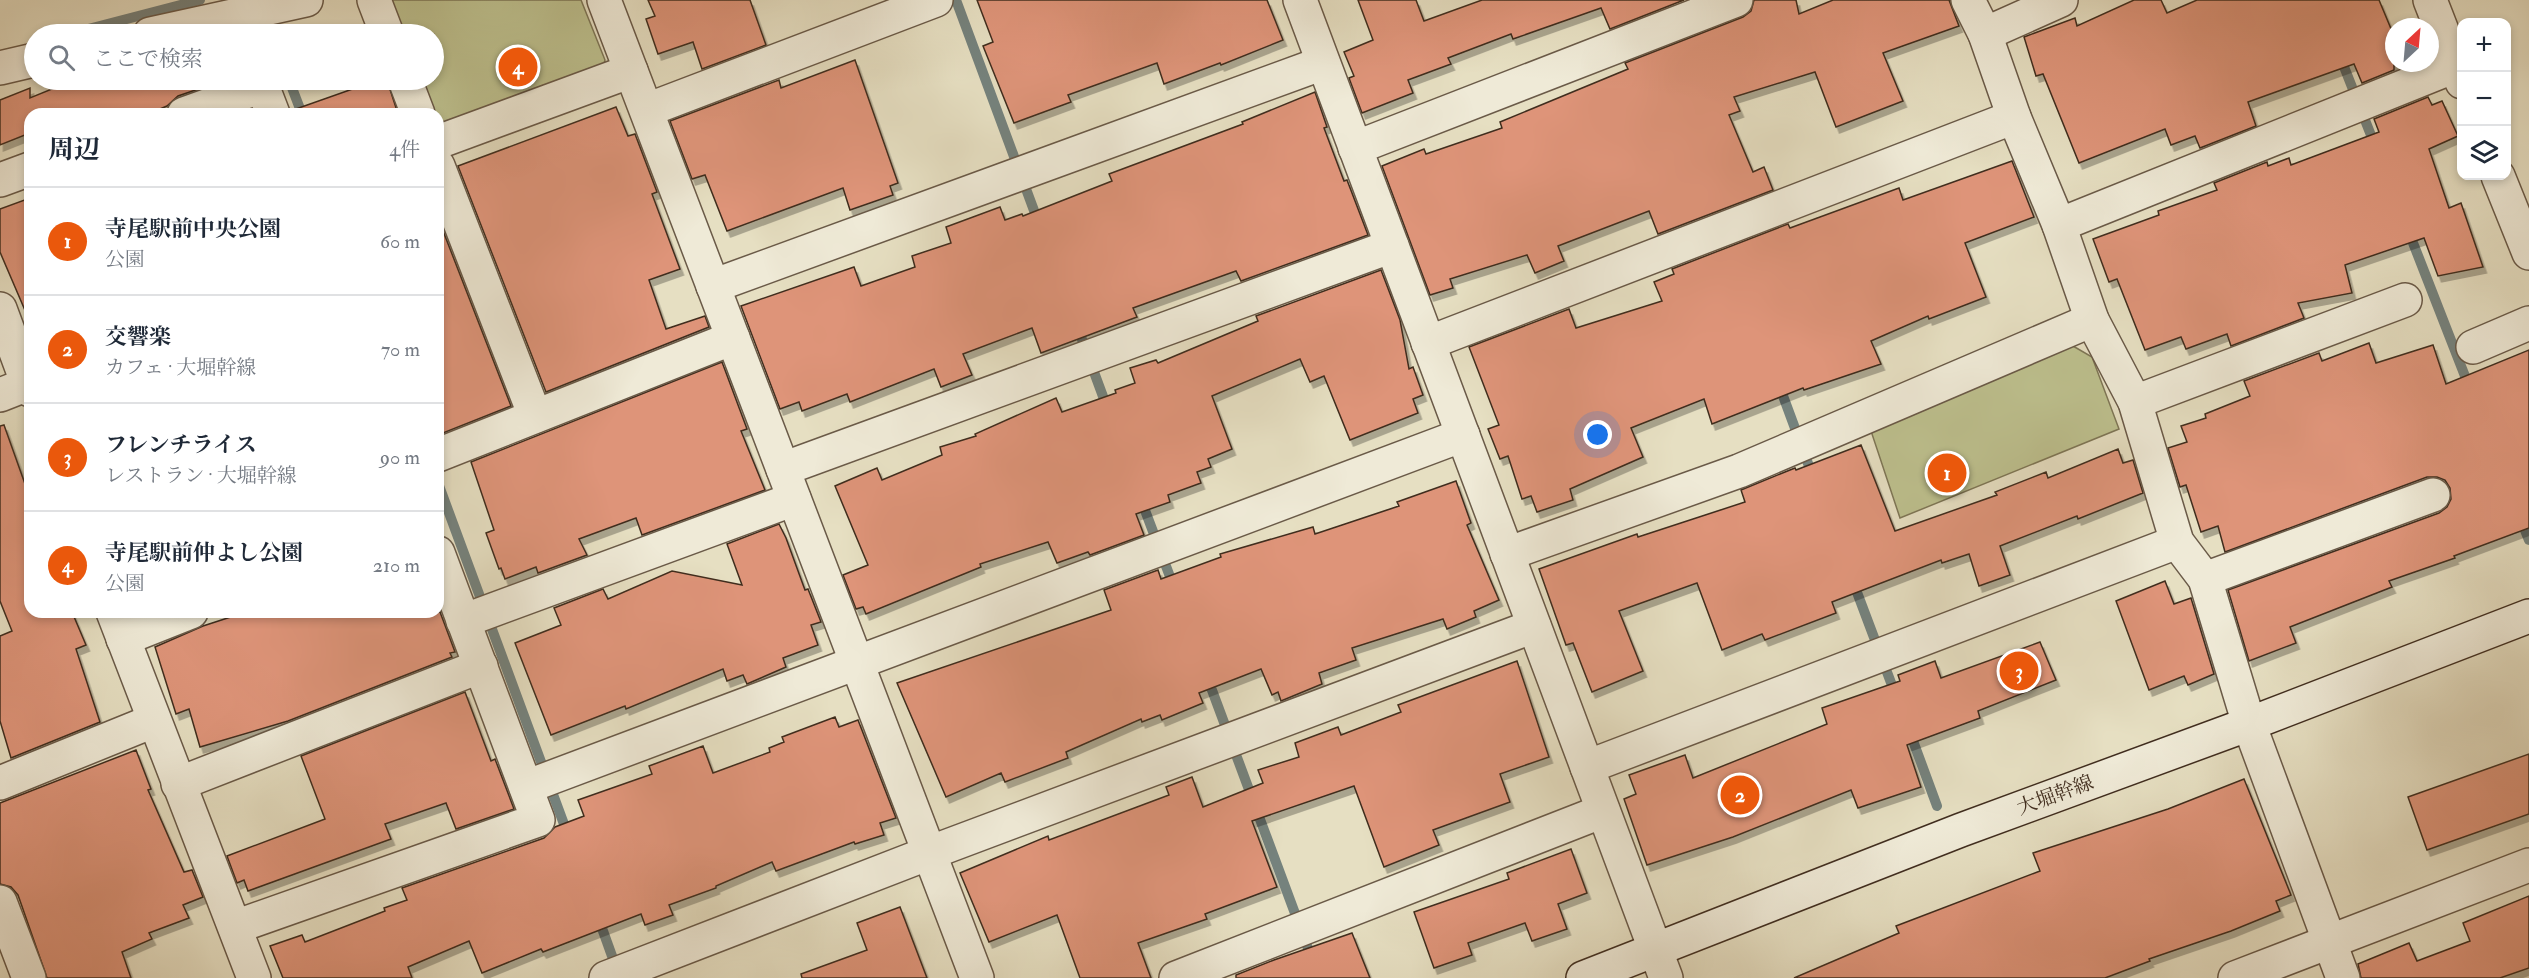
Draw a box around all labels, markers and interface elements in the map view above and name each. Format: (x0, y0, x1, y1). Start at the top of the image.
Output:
north arrow (2385, 18, 2439, 72)
map controls (2457, 18, 2511, 180)
button: + (2457, 18, 2511, 72)
search box (24, 24, 444, 90)
icon: search (45, 41, 78, 74)
pin: 4 (498, 44, 538, 90)
text: ここで検索 (93, 45, 203, 73)
button: − (2457, 72, 2511, 126)
button: layers (2457, 126, 2511, 180)
text: 周辺 (48, 134, 100, 166)
text: 4件 (389, 137, 420, 162)
text: 寺尾駅前中央公園 (105, 215, 281, 243)
text: 1 (64, 229, 71, 254)
text: 60 m (380, 229, 420, 254)
text: 公園 (105, 247, 145, 272)
text: 交響楽 (105, 323, 171, 351)
text: 2 (62, 337, 73, 362)
text: 70 m (381, 337, 420, 362)
text: カフェ · 大堀幹線 (105, 355, 256, 380)
your location (1583, 420, 1612, 449)
text: フレンチライス (105, 431, 257, 459)
text: 3 (64, 445, 71, 470)
text: 90 m (380, 445, 420, 470)
pin: 1 (1928, 450, 1966, 496)
text: レストラン · 大堀幹線 (105, 463, 297, 488)
text: 寺尾駅前仲よし公園 (105, 539, 303, 567)
text: 4 (62, 553, 73, 578)
text: 210 m (373, 553, 420, 578)
text: 公園 (105, 571, 145, 596)
pin: 3 (2000, 648, 2038, 694)
street label: 大堀幹線 (2013, 770, 2097, 820)
pin: 2 (1720, 772, 1760, 818)

